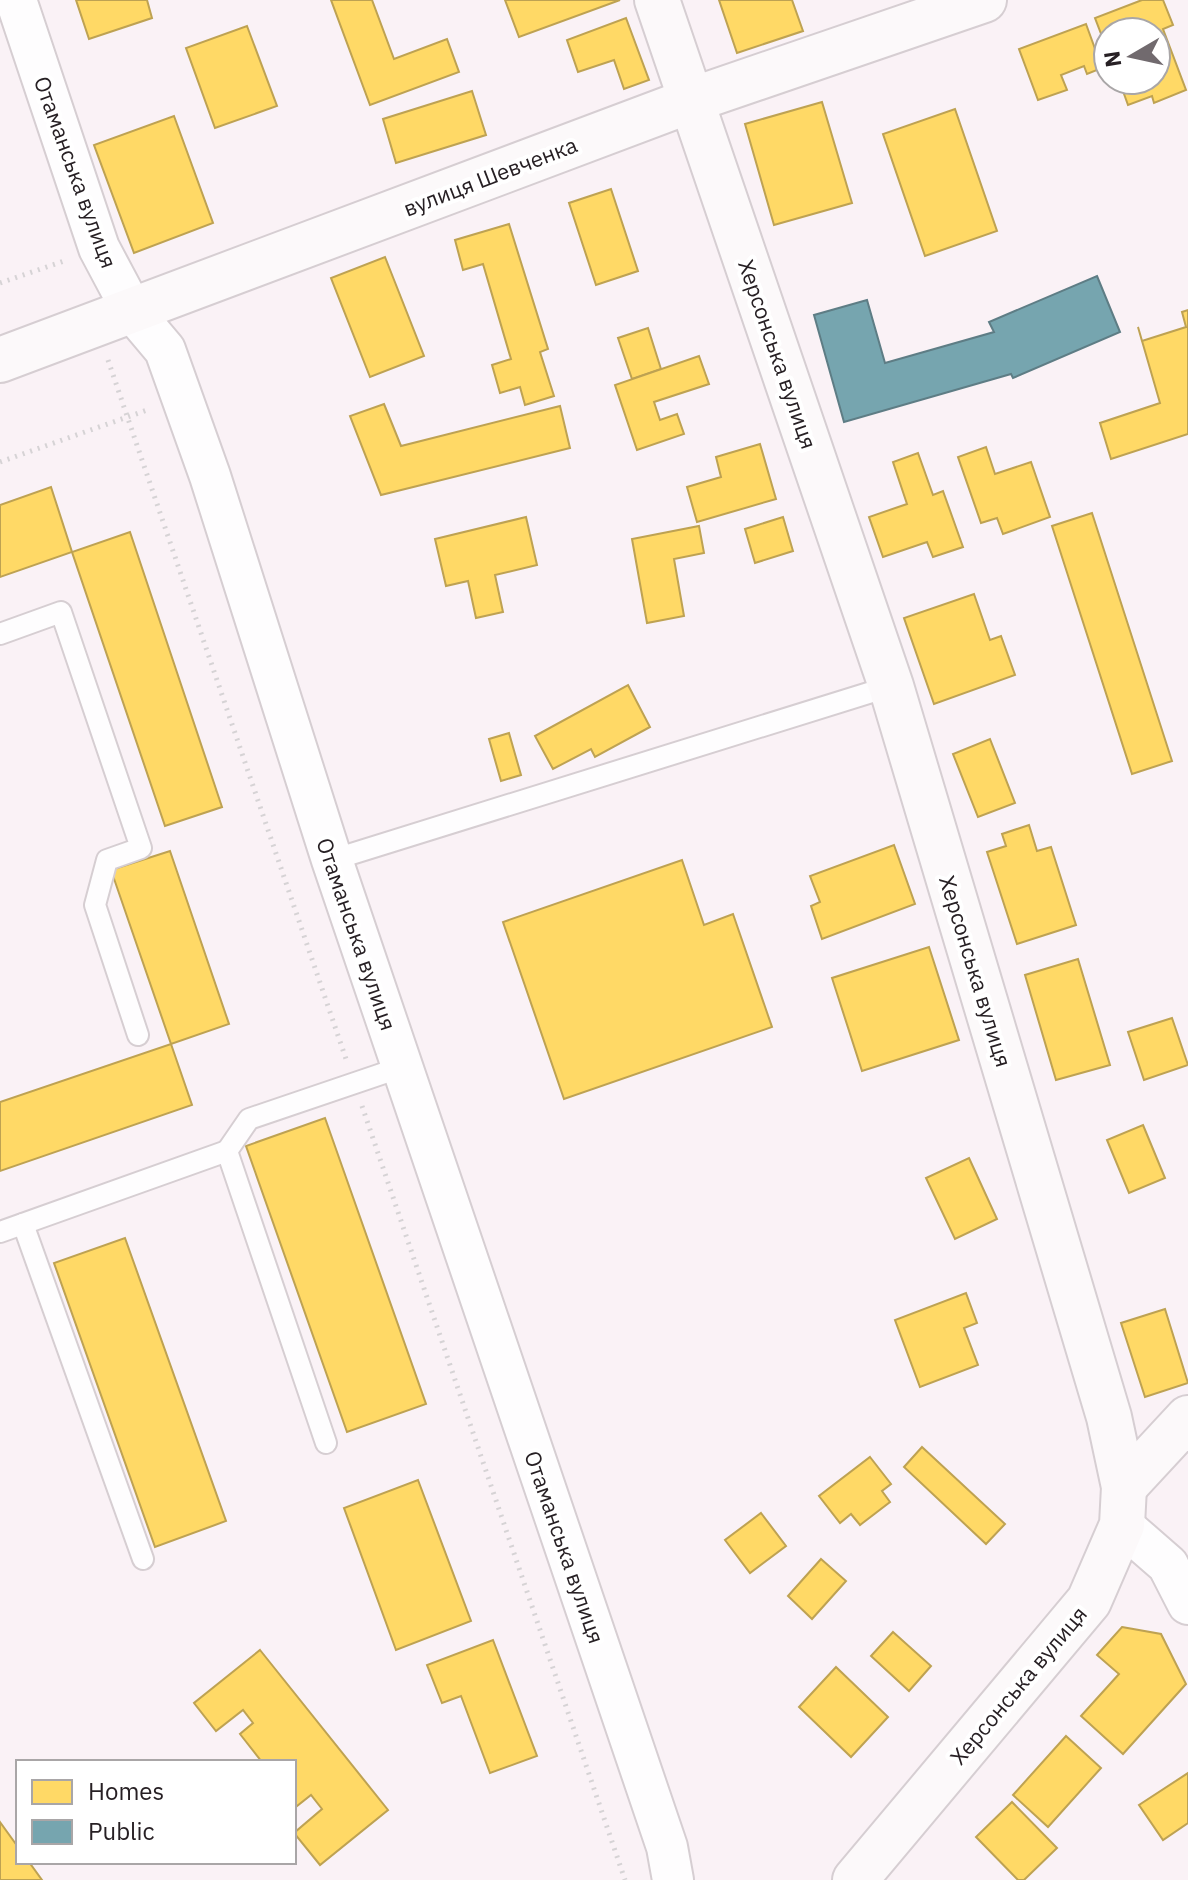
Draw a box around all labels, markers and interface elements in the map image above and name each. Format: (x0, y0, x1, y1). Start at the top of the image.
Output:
north arrow (1092, 16, 1172, 96)
text: N (1096, 49, 1127, 69)
street label: Отаманська вулиця (28, 72, 124, 272)
street label: вулиця Шевченка (399, 129, 581, 223)
street label: Херсонська вулиця (732, 255, 824, 453)
street label: Отаманська вулиця (310, 834, 404, 1034)
street label: Херсонська вулиця (933, 872, 1019, 1070)
street label: Отаманська вулиця (518, 1447, 612, 1647)
street label: Херсонська вулиця (943, 1600, 1093, 1770)
legend (16, 1760, 296, 1864)
text: Homes (88, 1775, 164, 1807)
text: Public (88, 1815, 155, 1847)

